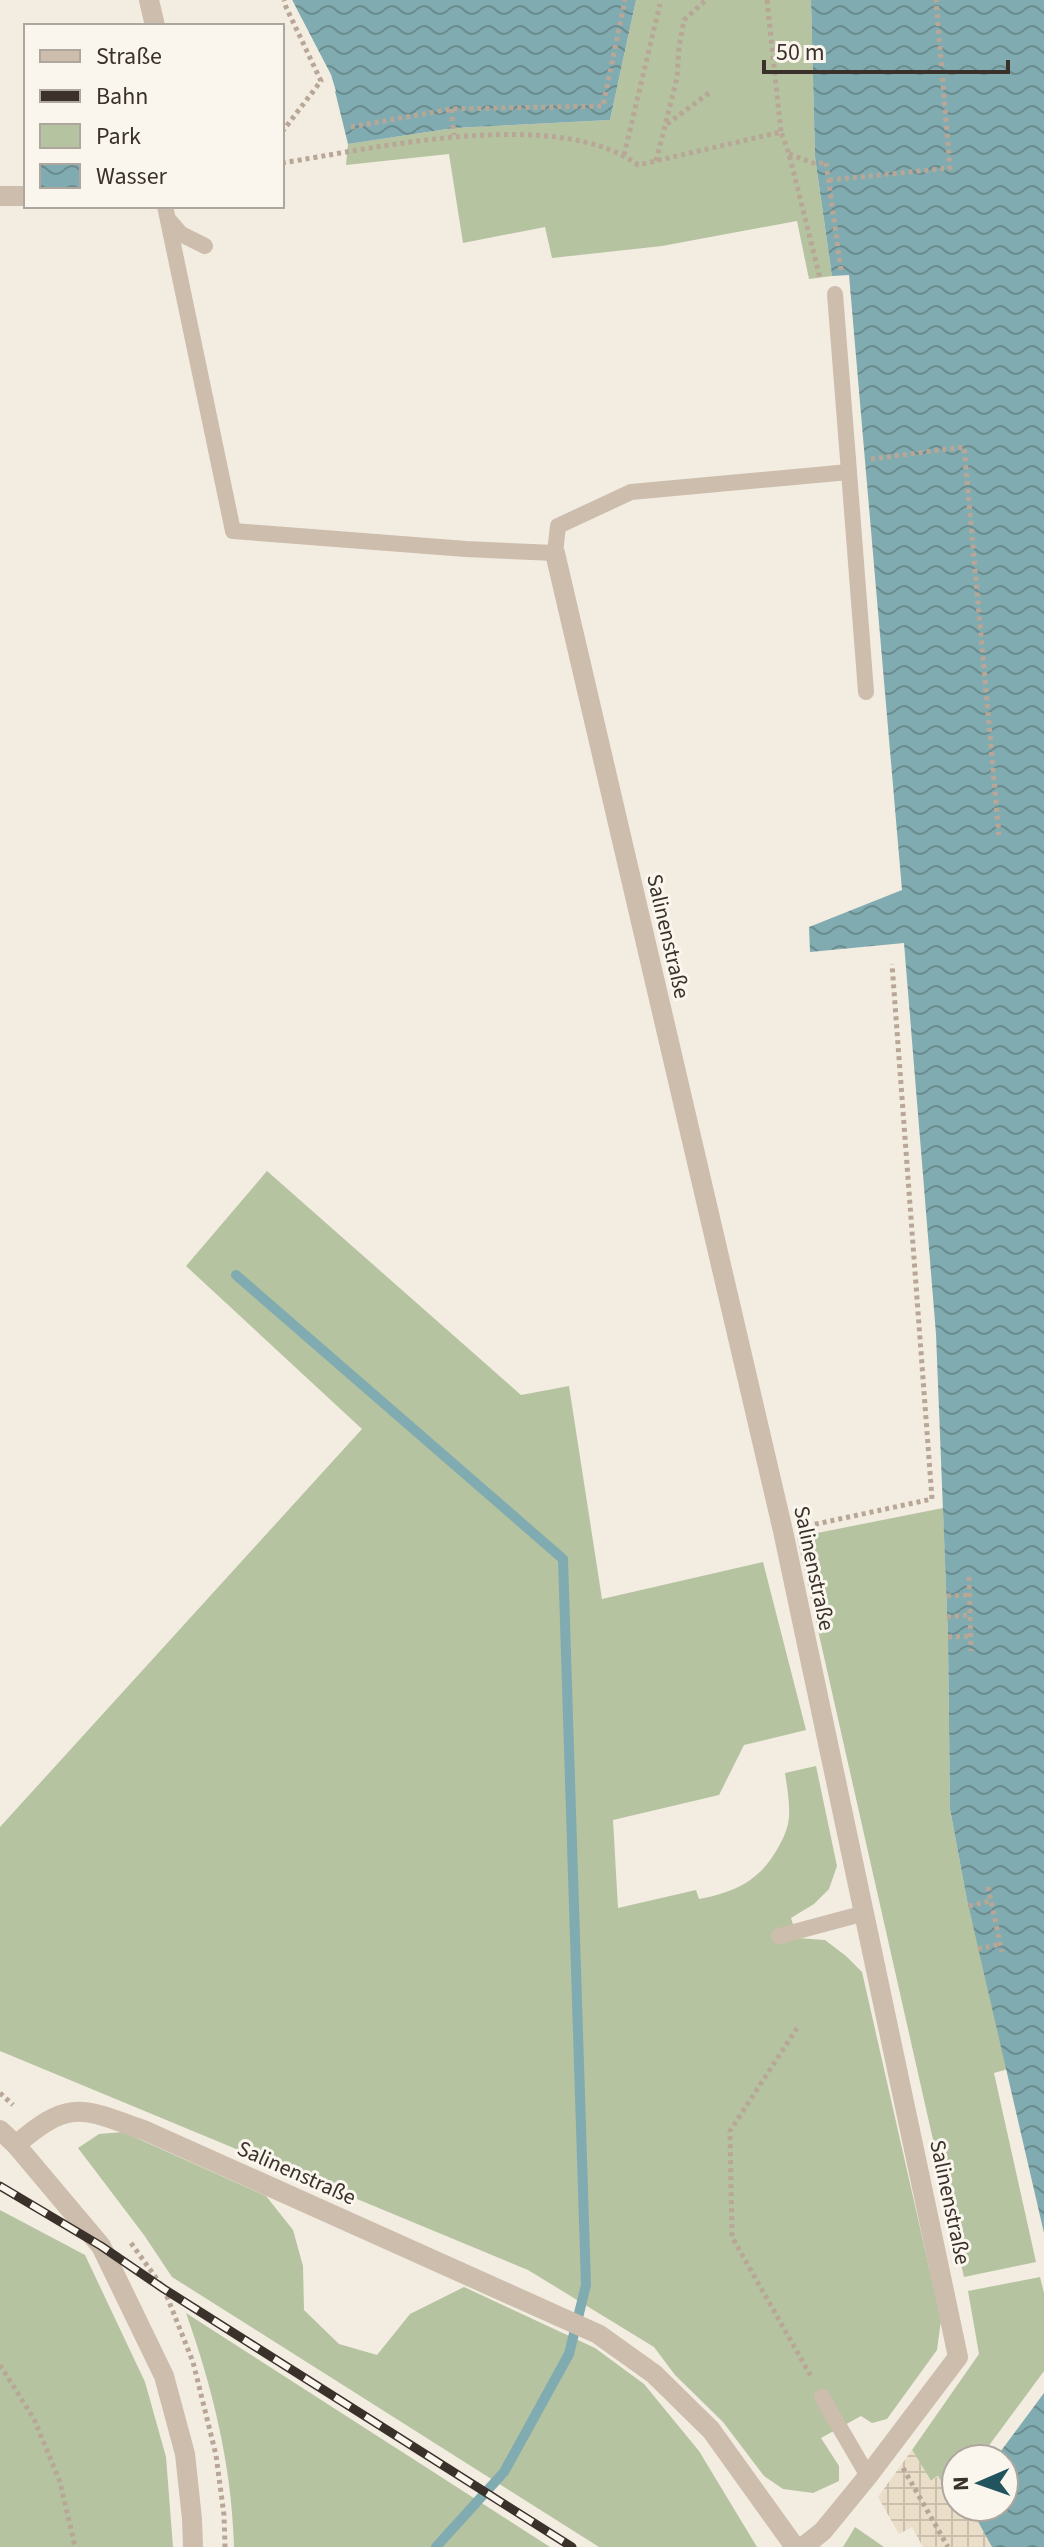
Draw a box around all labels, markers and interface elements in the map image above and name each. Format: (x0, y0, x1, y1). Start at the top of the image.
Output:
legend (24, 24, 284, 208)
scale bar (764, 24, 1008, 74)
text: 50 m (776, 35, 825, 70)
text: Straße (96, 39, 162, 74)
text: Bahn (96, 79, 148, 114)
text: Park (96, 119, 141, 154)
text: Wasser (96, 159, 168, 194)
street label: Salinenstraße (638, 871, 698, 1002)
street label: Salinenstraße (785, 1503, 843, 1634)
street label: Salinenstraße (232, 2133, 361, 2213)
street label: Salinenstraße (921, 2137, 979, 2268)
north arrow (940, 2443, 1020, 2523)
text: N (945, 2476, 977, 2492)

